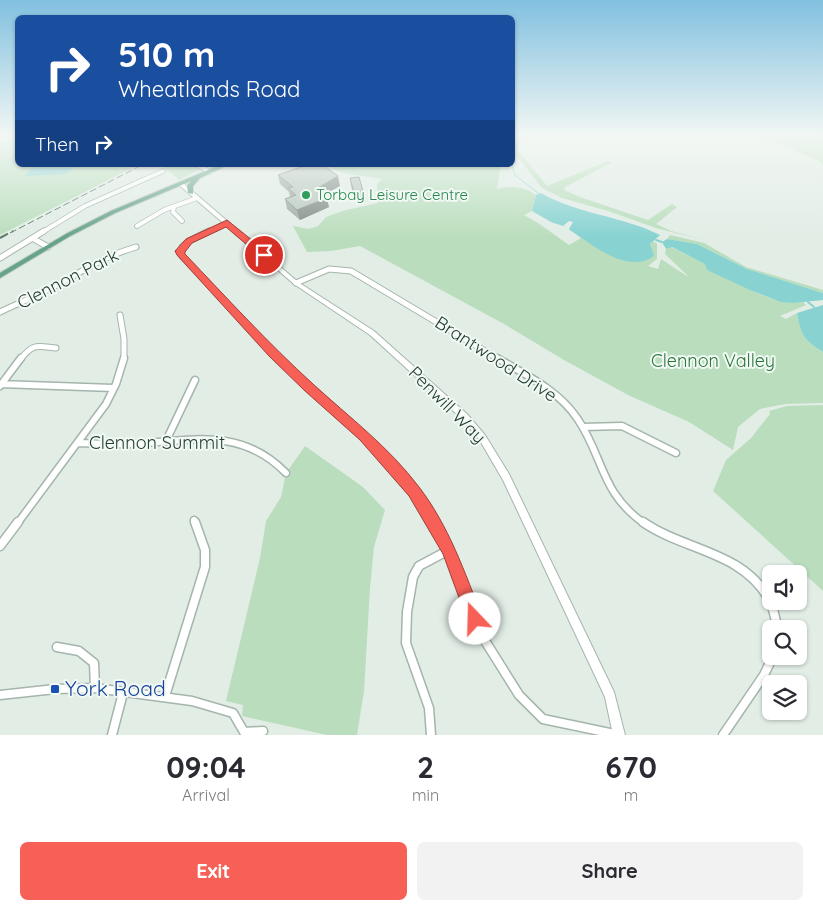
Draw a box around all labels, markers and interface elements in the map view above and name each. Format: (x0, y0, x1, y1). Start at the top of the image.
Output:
text: 510 m (118, 32, 215, 76)
icon: right (35, 35, 100, 100)
text: Wheatlands Road (118, 75, 300, 103)
icon: right (89, 130, 117, 158)
text: Then (35, 132, 79, 156)
place label: Torbay Leisure Centre (316, 185, 468, 204)
marker: Torbay Leisure Centre (300, 189, 312, 201)
pin (243, 234, 285, 276)
icon: arrive (250, 241, 278, 269)
street label: Clennon Park (13, 243, 122, 314)
street label: Brantwood Drive (431, 311, 562, 407)
park label: Clennon Valley (651, 349, 775, 372)
street label: Penwill Way (404, 361, 491, 448)
street label: Clennon Summit (89, 431, 225, 454)
map controls (762, 565, 807, 720)
button: sound (762, 565, 807, 610)
position arrow (448, 592, 500, 644)
button: search (762, 620, 807, 665)
place label: York Road (65, 675, 166, 701)
button: layers (762, 675, 807, 720)
marker: York Road (49, 683, 61, 695)
text: 09:04 (166, 748, 246, 786)
text: 2 (417, 748, 434, 786)
text: 670 (605, 748, 657, 786)
text: Arrival (182, 785, 230, 805)
text: min (412, 785, 439, 805)
text: m (624, 785, 638, 805)
button: Exit (20, 842, 407, 900)
button: Share (417, 842, 803, 900)

